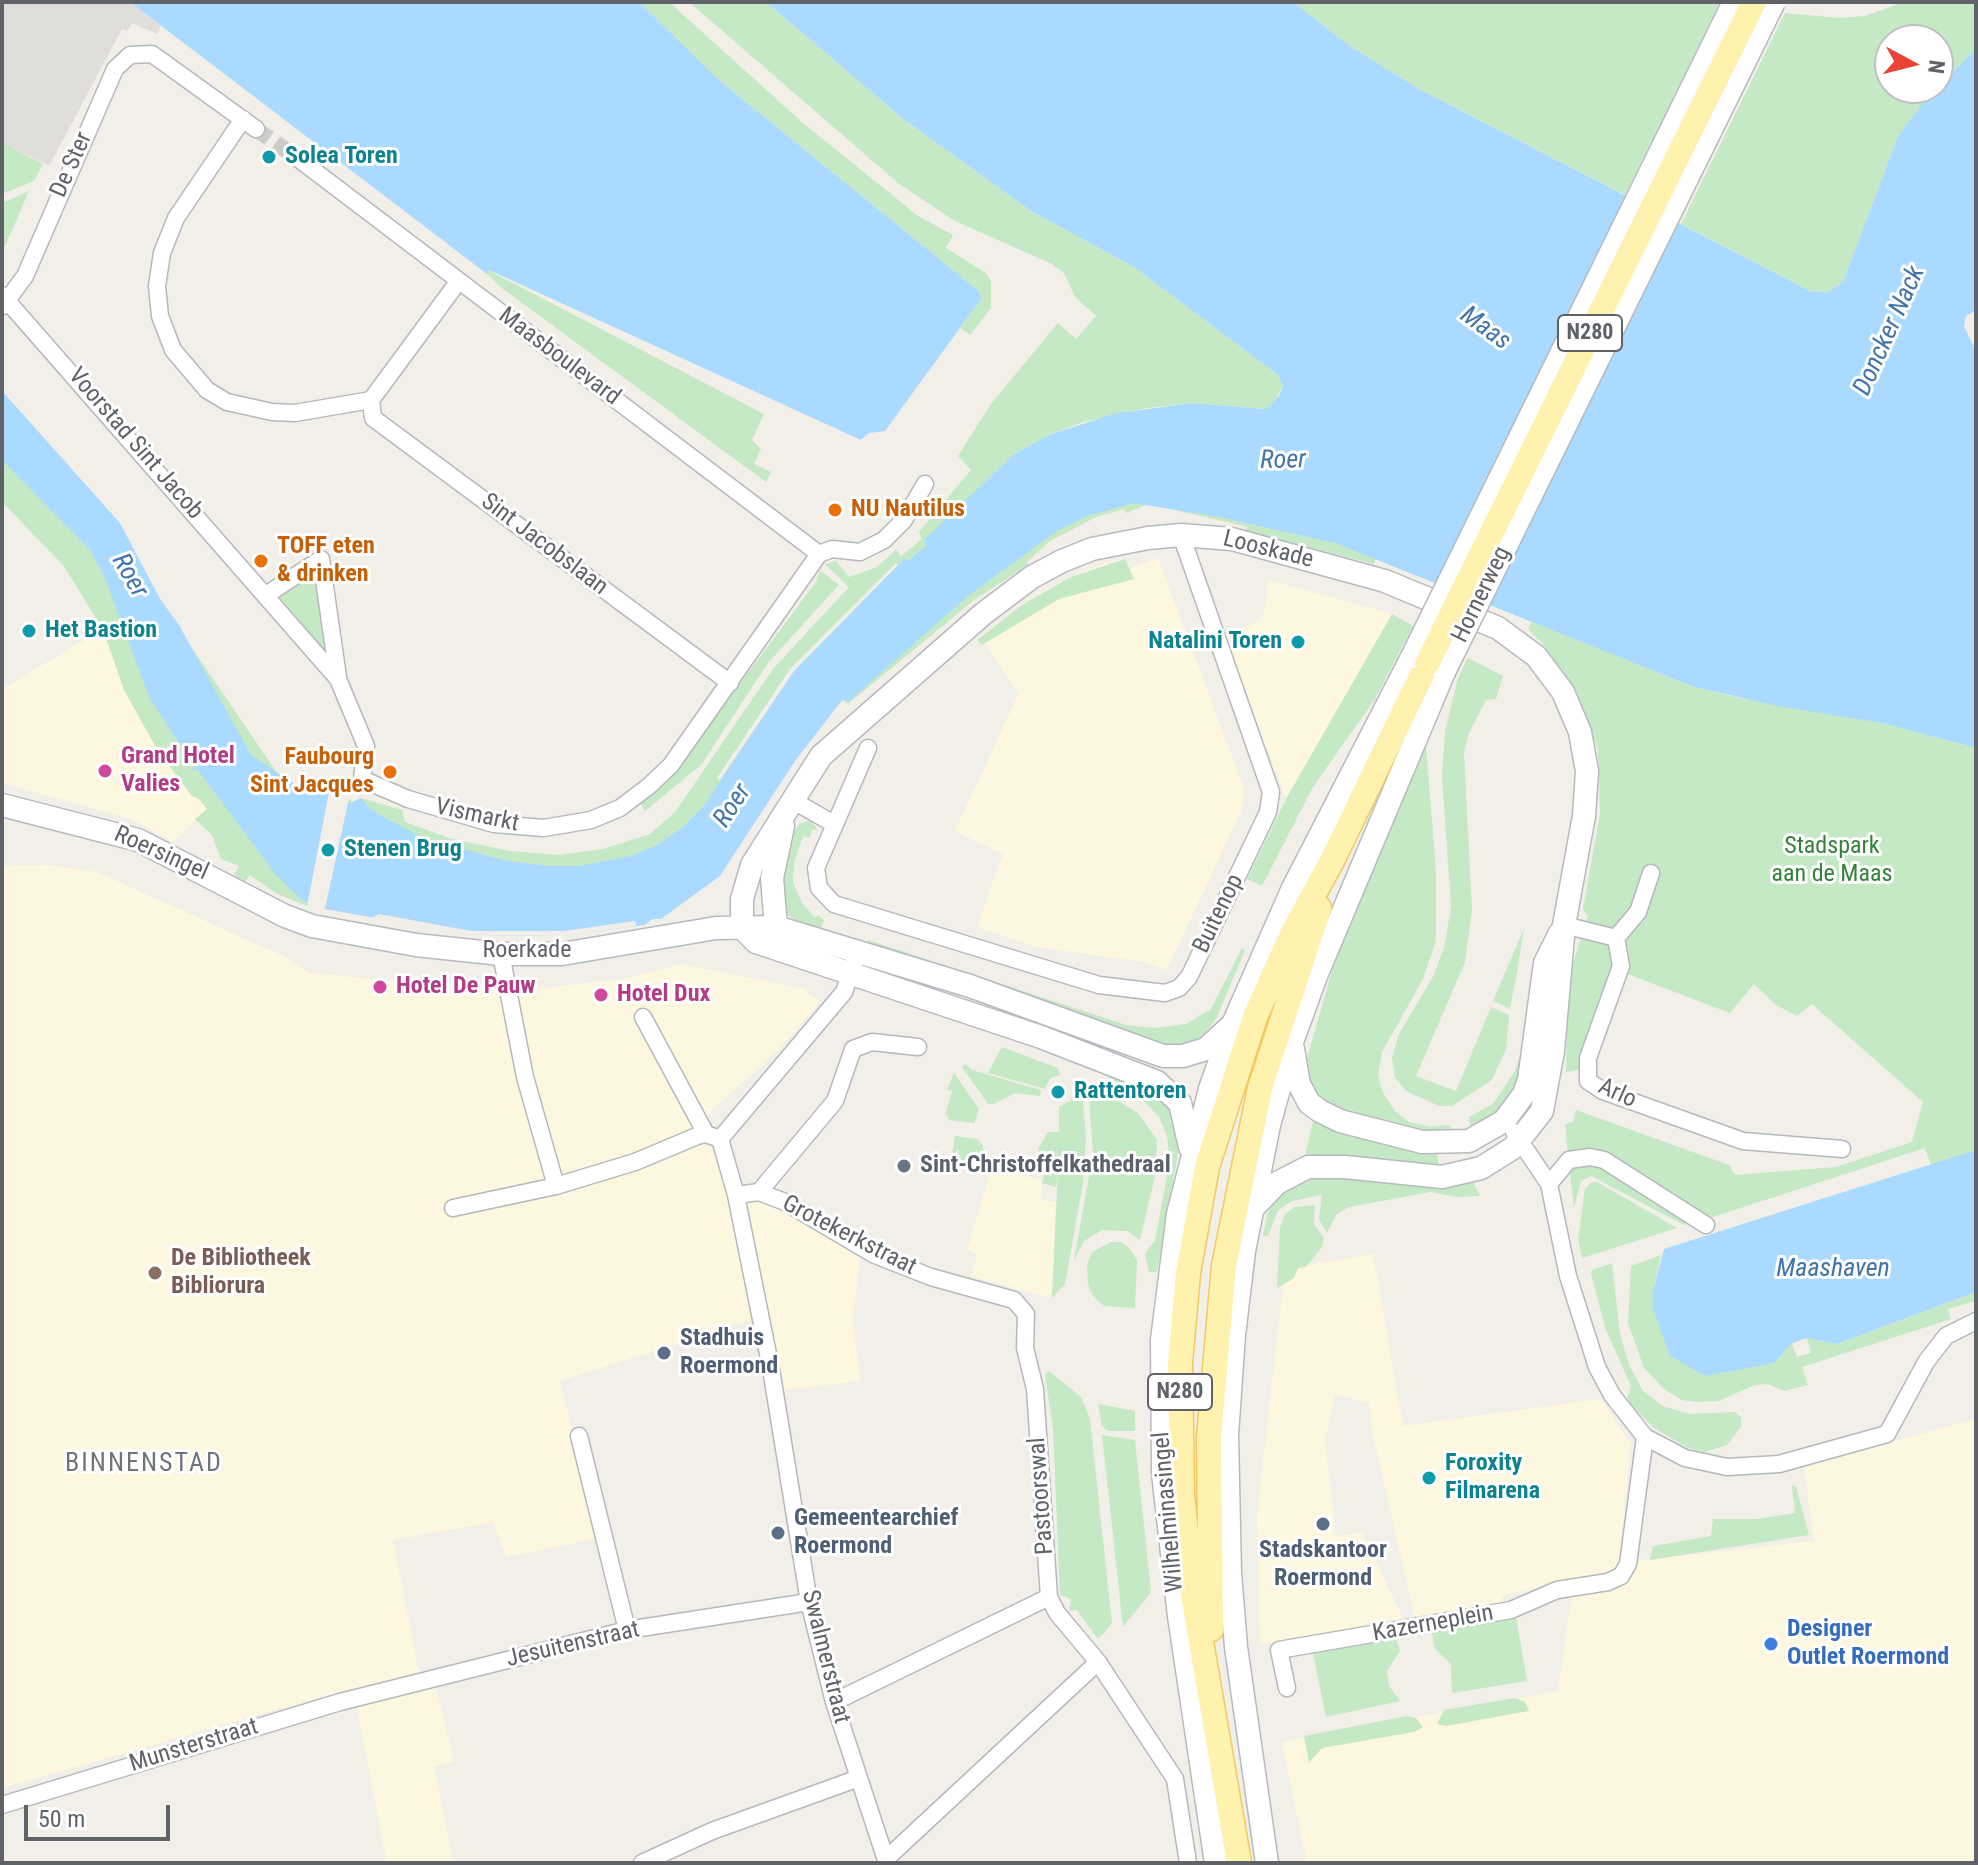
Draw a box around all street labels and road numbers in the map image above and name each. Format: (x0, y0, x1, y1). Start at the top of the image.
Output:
street label: De Ster (45, 128, 99, 202)
street label: Maasboulevard (493, 302, 625, 412)
road number: N280 (1558, 315, 1622, 351)
street label: Voorstad Sint Jacob (61, 362, 209, 526)
street label: Sint Jacobslaan (475, 488, 613, 602)
street label: Looskade (1220, 525, 1316, 575)
street label: Hornerweg (1446, 542, 1518, 648)
street label: Vismarkt (433, 793, 521, 839)
street label: Roersingel (109, 821, 213, 887)
street label: Buitenop (1188, 870, 1250, 958)
street label: Roerkade (483, 937, 571, 965)
street label: Arlo (1593, 1073, 1641, 1115)
street label: Grotekerkstraat (777, 1190, 921, 1282)
road number: N280 (1148, 1374, 1212, 1410)
street label: Wilhelminasingel (1148, 1431, 1190, 1593)
street label: Pastoorswal (1024, 1436, 1060, 1556)
street label: Swalmerstraat (794, 1587, 856, 1727)
street label: Kazerneplein (1370, 1599, 1496, 1649)
street label: Jesuitenstraat (504, 1616, 642, 1674)
street label: Munsterstraat (126, 1713, 262, 1779)

